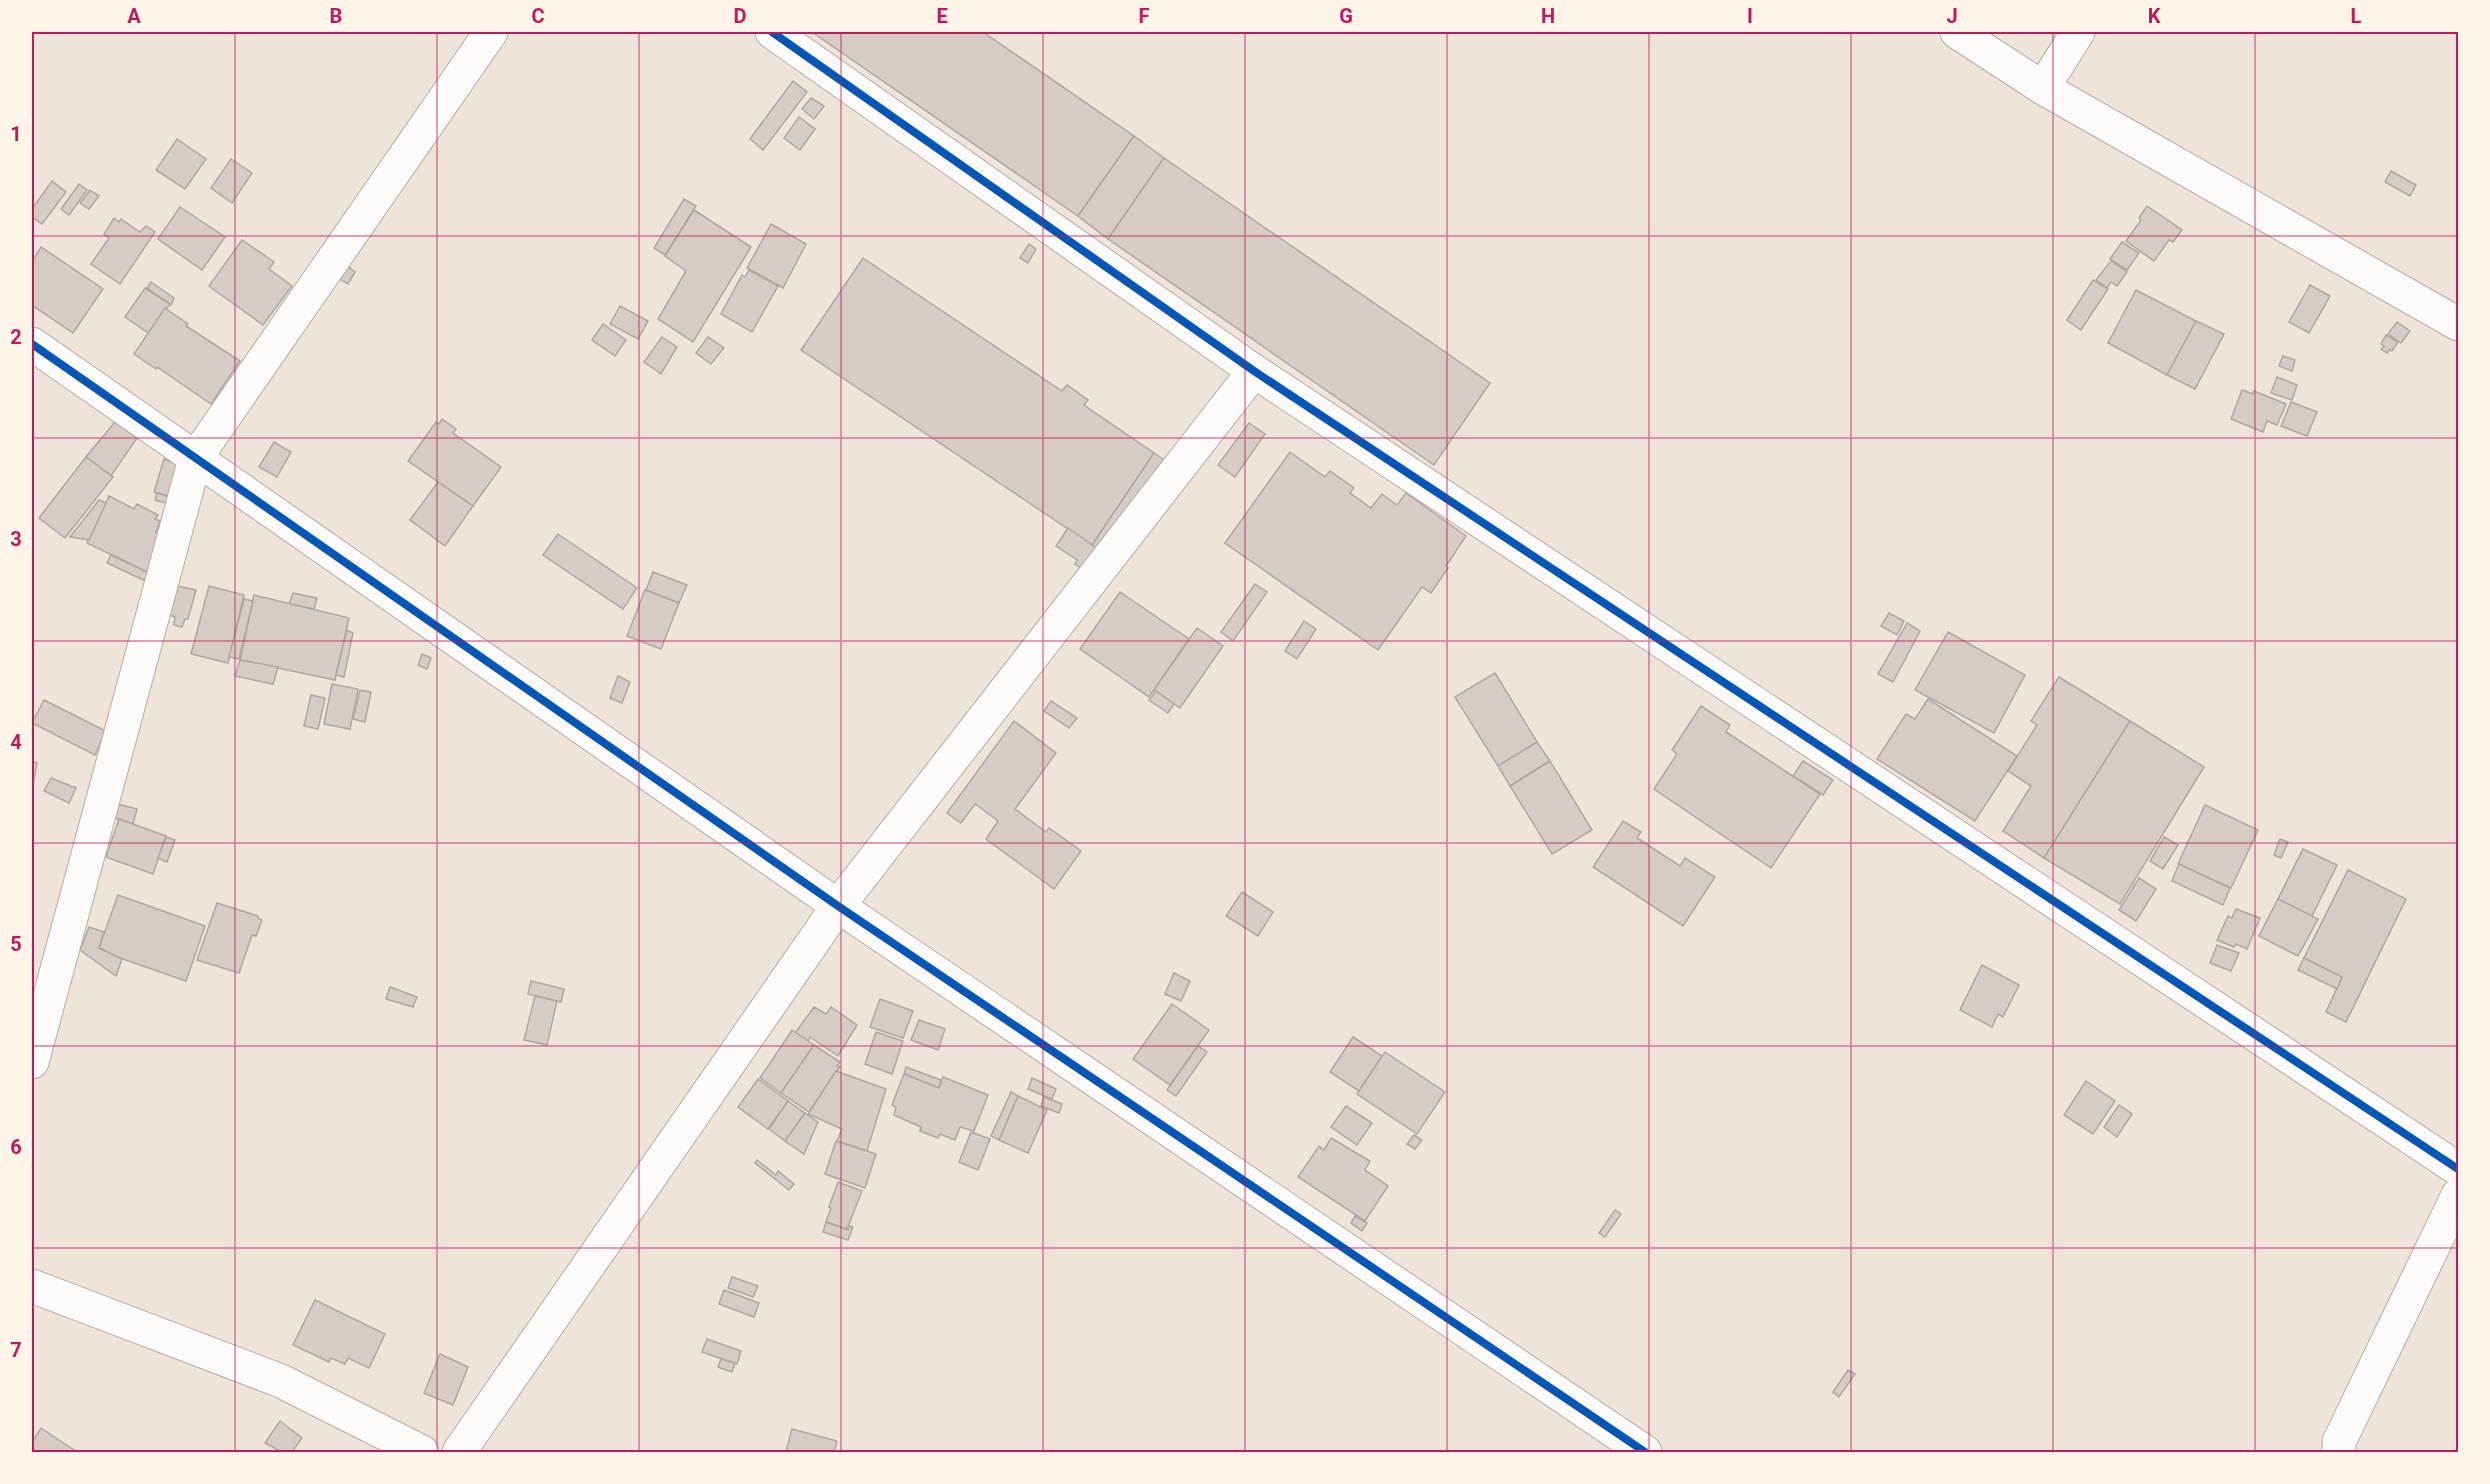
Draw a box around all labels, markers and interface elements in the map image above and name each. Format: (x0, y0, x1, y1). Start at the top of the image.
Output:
text: A (127, 4, 141, 28)
text: B (330, 4, 342, 28)
text: C (531, 4, 545, 28)
text: D (734, 4, 747, 28)
text: E (936, 4, 948, 28)
text: F (1139, 4, 1150, 28)
text: G (1339, 4, 1353, 28)
text: H (1541, 4, 1555, 28)
text: I (1747, 4, 1753, 28)
text: J (1946, 4, 1958, 28)
text: K (2148, 4, 2161, 28)
text: L (2351, 4, 2362, 28)
text: 1 (10, 122, 22, 146)
text: 2 (10, 325, 22, 349)
text: 3 (10, 527, 22, 551)
text: 4 (10, 730, 22, 754)
text: 5 (10, 932, 22, 956)
text: 6 (10, 1135, 22, 1159)
text: 7 (10, 1338, 22, 1362)

